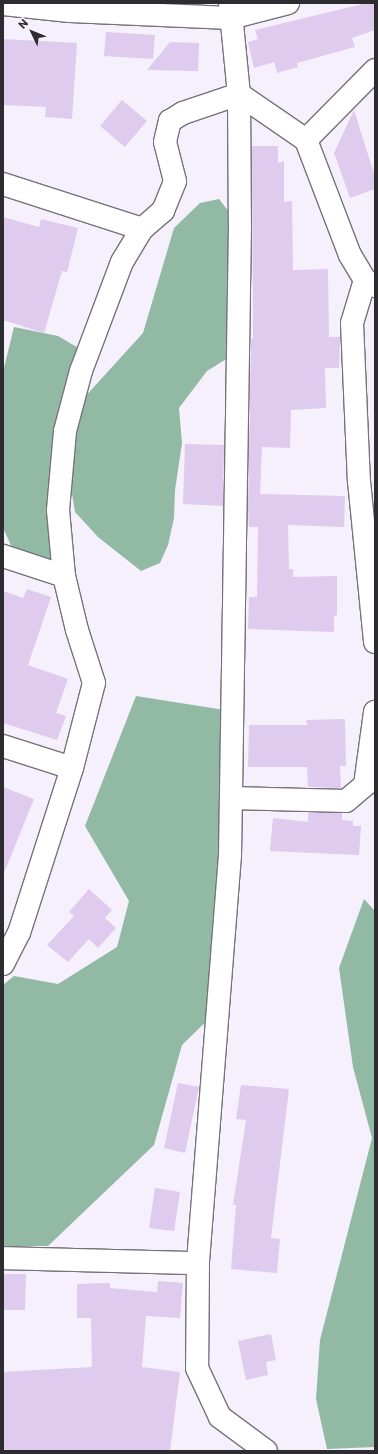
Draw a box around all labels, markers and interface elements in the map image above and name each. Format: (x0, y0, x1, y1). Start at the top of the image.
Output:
north arrow (12, 12, 52, 52)
text: N (15, 16, 30, 31)

